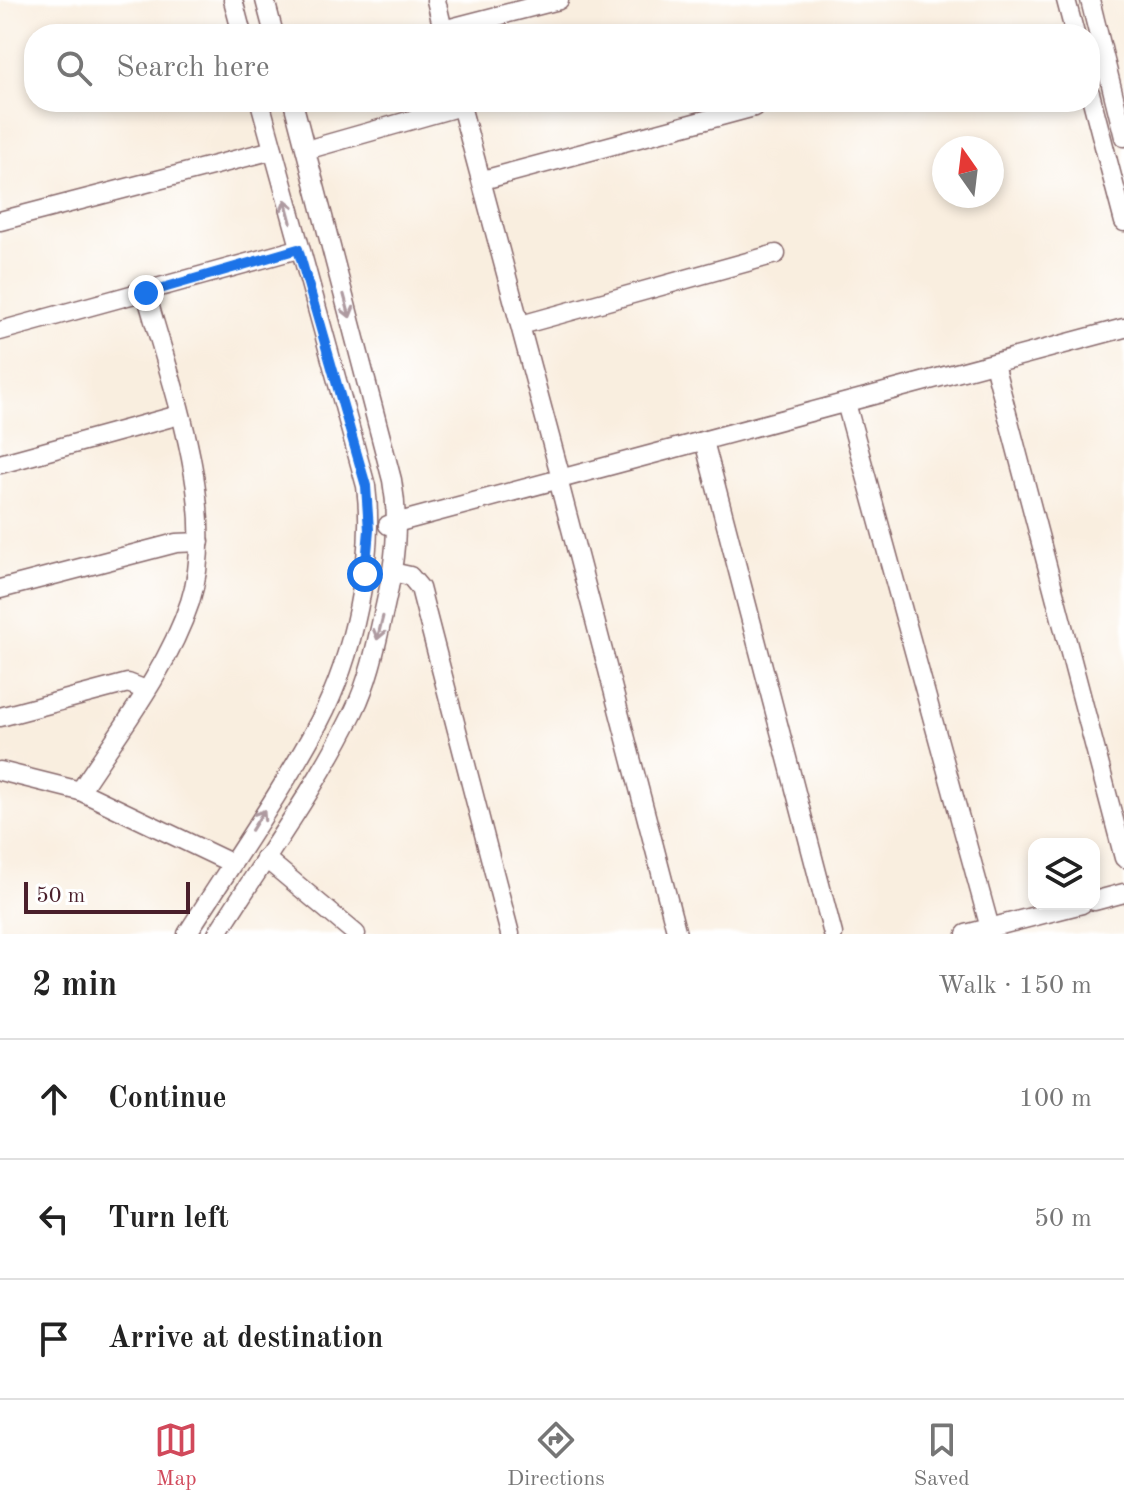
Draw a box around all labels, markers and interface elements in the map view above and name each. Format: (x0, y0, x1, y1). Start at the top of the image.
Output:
search box (24, 24, 1100, 112)
icon: search (52, 46, 96, 90)
text: Search here (116, 53, 270, 83)
north arrow (932, 136, 1004, 208)
one-way arrow (280, 198, 295, 224)
route end (128, 275, 164, 311)
one-way arrow (340, 293, 355, 319)
route start (347, 556, 383, 592)
one-way arrow (371, 614, 386, 640)
one-way arrow (250, 810, 267, 832)
map controls (1028, 838, 1100, 910)
button: layers (1028, 838, 1100, 910)
scale bar (24, 878, 190, 914)
text: 50 m (36, 885, 85, 907)
text: 2 min (32, 969, 117, 1003)
text: Walk · 150 m (938, 973, 1092, 999)
icon: ahead (32, 1077, 76, 1121)
text: Continue (108, 1084, 227, 1114)
text: 100 m (1019, 1086, 1092, 1112)
icon: left (32, 1197, 76, 1241)
text: Turn left (108, 1204, 229, 1234)
text: 50 m (1034, 1206, 1092, 1232)
icon: arrive (32, 1317, 76, 1361)
text: Arrive at destination (108, 1324, 383, 1354)
tab: Map (154, 1418, 198, 1493)
tab: Directions (507, 1418, 605, 1493)
tab: Saved (914, 1418, 970, 1493)

